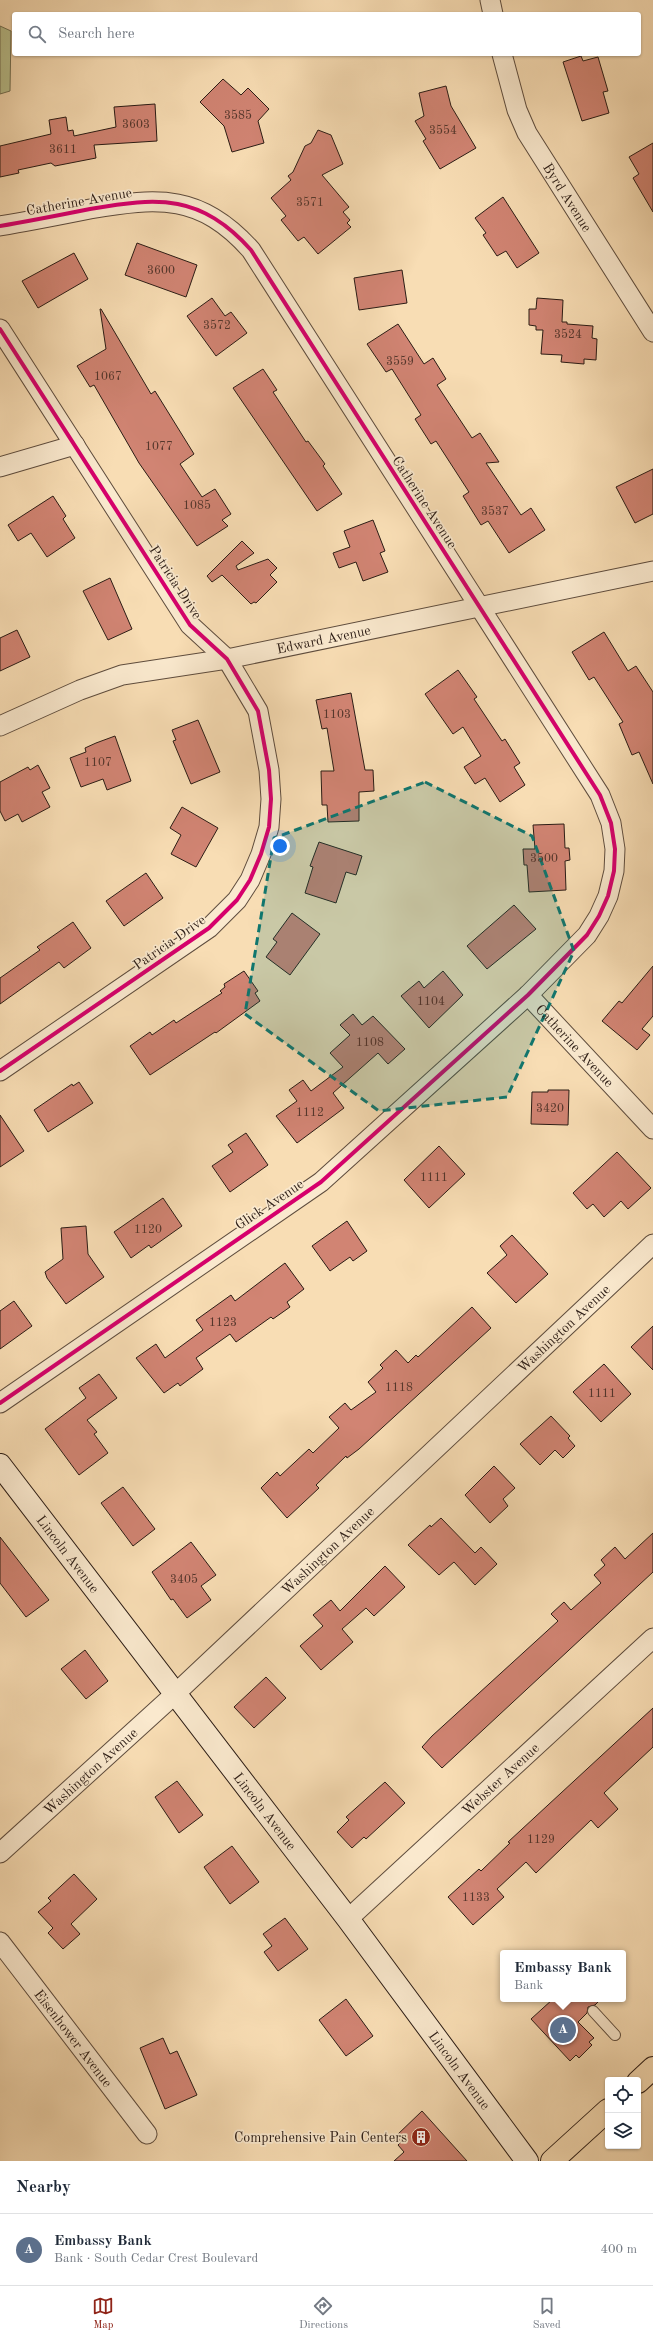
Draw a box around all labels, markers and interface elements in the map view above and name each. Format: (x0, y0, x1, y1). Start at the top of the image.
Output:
search box (12, 12, 641, 56)
icon: search (26, 23, 48, 45)
text: Search here (58, 27, 135, 42)
house number: 3585 (224, 109, 252, 122)
house number: 3603 (122, 119, 150, 131)
house number: 3554 (429, 124, 457, 137)
house number: 3611 (49, 144, 77, 156)
street label: Byrd Avenue (540, 161, 594, 235)
street label: Catherine Avenue (25, 186, 133, 218)
house number: 3571 (296, 196, 324, 209)
house number: 3600 (147, 265, 175, 277)
house number: 3572 (203, 319, 231, 332)
house number: 3524 (554, 328, 582, 341)
house number: 3559 (386, 355, 414, 368)
house number: 1067 (94, 371, 122, 383)
house number: 1077 (145, 441, 173, 453)
street label: Catherine Avenue (389, 454, 459, 551)
house number: 1085 (183, 499, 211, 512)
house number: 3537 (481, 505, 509, 518)
street label: Patricia Drive (146, 543, 204, 622)
street label: Edward Avenue (275, 624, 372, 657)
house number: 1103 (323, 709, 351, 721)
house number: 1107 (84, 757, 112, 769)
your location (270, 836, 290, 856)
house number: 3500 (530, 852, 558, 865)
street label: Patricia Drive (131, 913, 208, 973)
house number: 1104 (417, 996, 445, 1008)
street label: Catherine Avenue (533, 1002, 616, 1090)
house number: 1108 (356, 1037, 384, 1049)
house number: 3420 (536, 1103, 564, 1115)
house number: 1112 (296, 1107, 324, 1119)
house number: 1111 (420, 1172, 448, 1184)
street label: Glick Avenue (233, 1177, 306, 1233)
house number: 1120 (134, 1224, 162, 1236)
street label: Washington Avenue (515, 1282, 613, 1376)
house number: 1123 (209, 1317, 237, 1329)
house number: 1118 (385, 1382, 413, 1394)
house number: 1111 (588, 1388, 616, 1400)
street label: Washington Avenue (279, 1504, 377, 1598)
street label: Lincoln Avenue (33, 1513, 101, 1596)
house number: 3405 (170, 1573, 198, 1586)
street label: Washington Avenue (41, 1726, 141, 1818)
street label: Webster Avenue (460, 1741, 542, 1818)
street label: Lincoln Avenue (230, 1770, 298, 1853)
house number: 1129 (527, 1834, 555, 1846)
house number: 1133 (462, 1892, 490, 1904)
popup (500, 1950, 626, 2002)
text: Embassy Bank (514, 1961, 612, 1976)
text: Bank (514, 1979, 543, 1992)
street label: Eisenhower Avenue (31, 1987, 114, 2090)
pin: A (550, 2015, 576, 2045)
street label: Lincoln Avenue (426, 2029, 492, 2112)
map controls (605, 2077, 641, 2149)
button: locate (605, 2077, 641, 2113)
button: layers (605, 2113, 641, 2149)
building icon: Comprehensive Pain Centers (410, 2126, 432, 2148)
place label: Comprehensive Pain Centers (234, 2131, 407, 2145)
text: Nearby (16, 2179, 71, 2196)
text: Embassy Bank (54, 2234, 152, 2249)
text: A (24, 2243, 34, 2256)
text: 400 m (600, 2243, 637, 2256)
text: Bank · South Cedar Crest Boulevard (54, 2252, 258, 2265)
tab: Map (92, 2295, 114, 2333)
tab: Directions (299, 2295, 348, 2333)
tab: Saved (533, 2295, 561, 2333)

